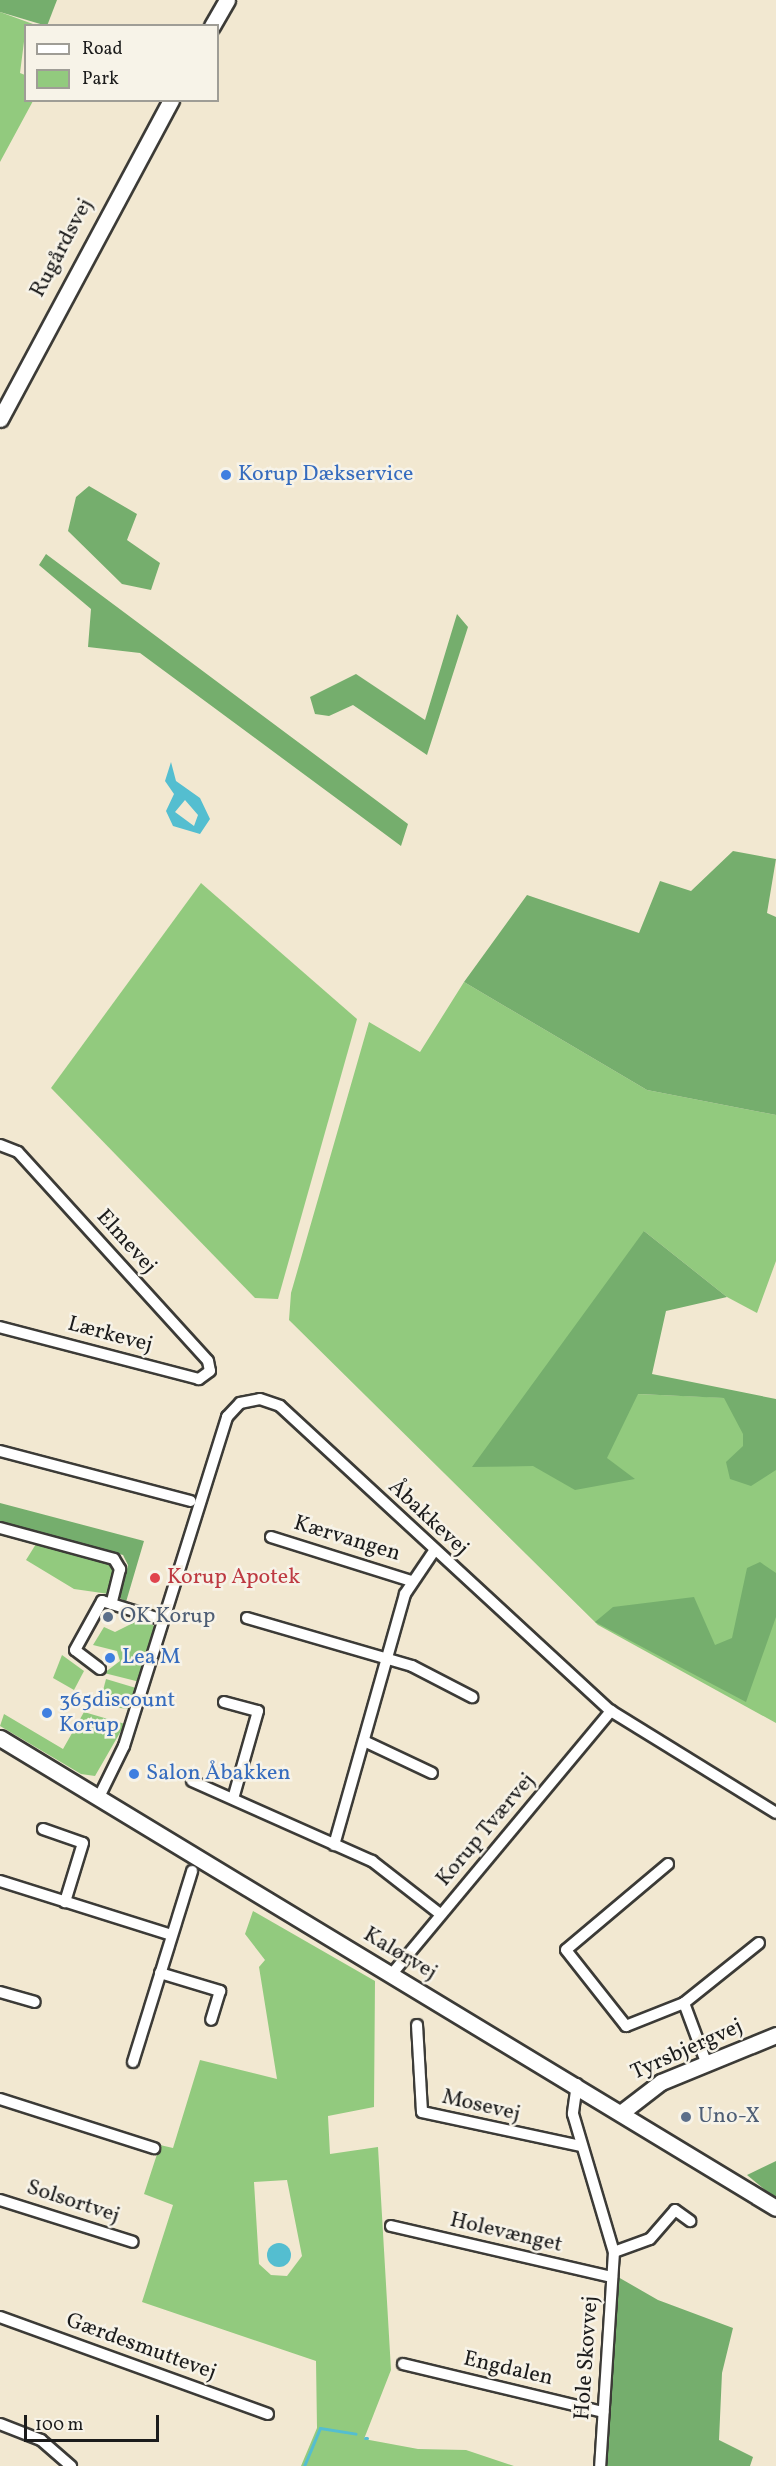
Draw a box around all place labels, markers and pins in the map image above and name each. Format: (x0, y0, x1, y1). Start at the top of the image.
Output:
place label: Korup Dækservice (238, 462, 413, 488)
marker: Korup Dækservice (219, 468, 233, 482)
place label: Korup Apotek (167, 1565, 300, 1591)
marker: Korup Apotek (148, 1571, 162, 1585)
place label: OK Korup (120, 1604, 215, 1630)
marker: OK Korup (101, 1610, 115, 1624)
place label: Lea M (122, 1645, 181, 1671)
marker: Lea M (103, 1651, 117, 1665)
place label: 365discount Korup (59, 1687, 175, 1738)
marker: 365discount Korup (40, 1706, 54, 1720)
place label: Salon Åbakken (146, 1761, 291, 1787)
marker: Salon Åbakken (127, 1767, 141, 1781)
place label: Uno-X (698, 2104, 760, 2130)
marker: Uno-X (679, 2110, 693, 2124)

